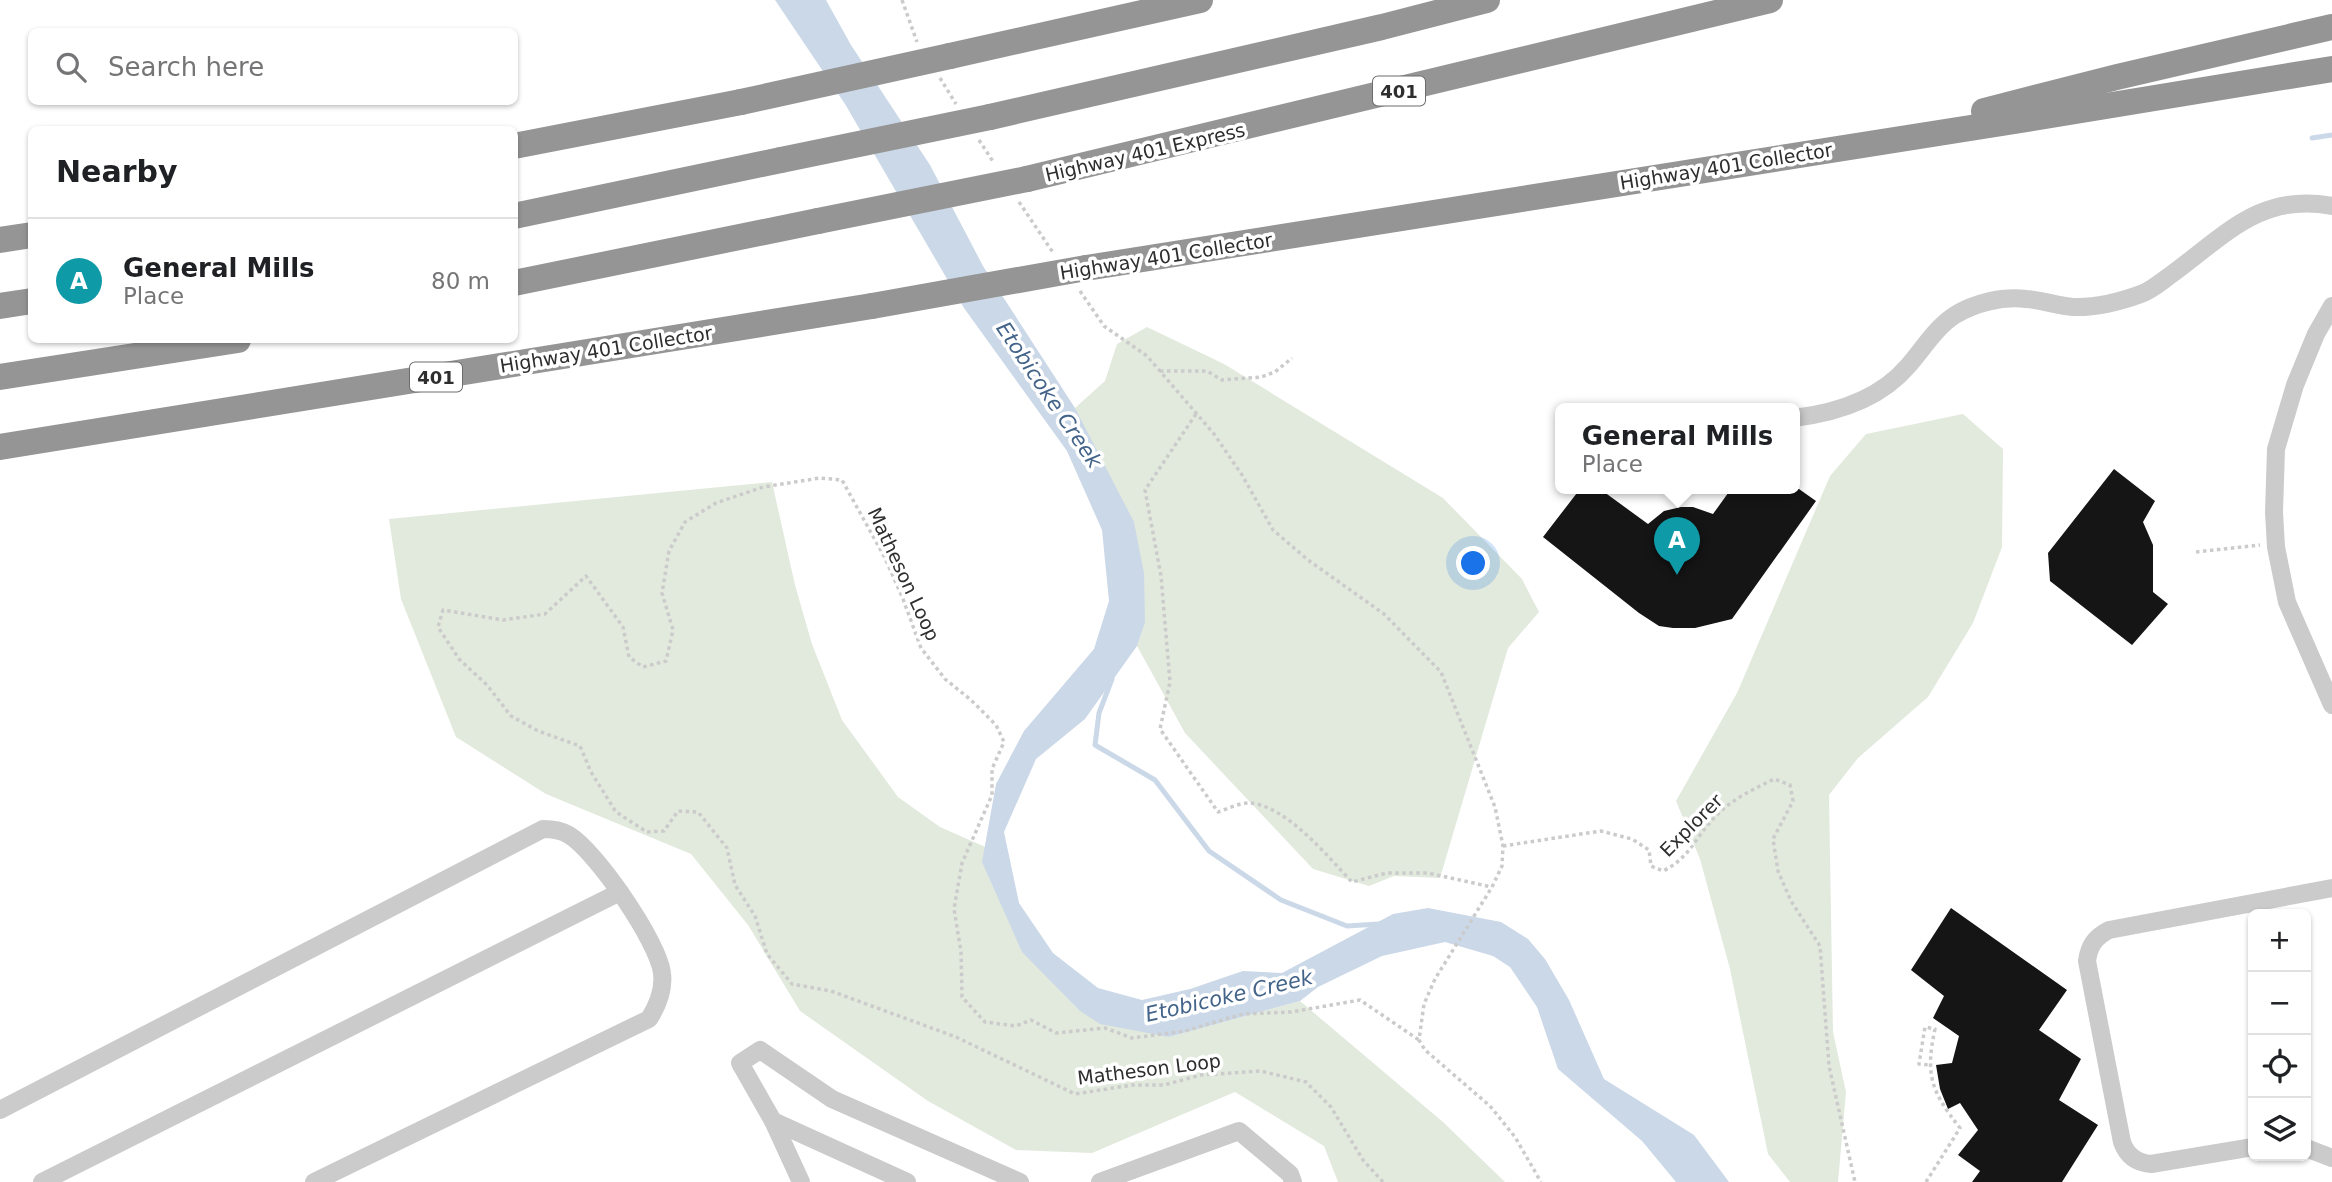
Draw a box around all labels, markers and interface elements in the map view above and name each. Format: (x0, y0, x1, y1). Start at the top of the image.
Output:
search box (28, 28, 518, 105)
icon: search (52, 48, 90, 86)
text: Search here (108, 52, 264, 82)
road number: 401 (1373, 76, 1425, 106)
street label: Highway 401 Express (1043, 118, 1247, 186)
street label: Highway 401 Collector (1618, 138, 1834, 194)
text: Nearby (56, 154, 178, 189)
street label: Highway 401 Collector (1058, 228, 1274, 284)
text: General Mills (123, 253, 315, 283)
text: A (70, 268, 88, 294)
text: 80 m (431, 268, 490, 294)
text: Place (123, 283, 184, 309)
water label: Etobicoke Creek (991, 317, 1107, 473)
street label: Highway 401 Collector (498, 321, 714, 377)
road number: 401 (410, 362, 462, 391)
popup (1555, 403, 1800, 494)
text: General Mills (1582, 421, 1773, 451)
text: Place (1582, 451, 1643, 477)
street label: Matheson Loop (864, 504, 944, 644)
pin: A (1654, 517, 1700, 575)
your location (1456, 546, 1490, 580)
street label: Explorer (1655, 789, 1727, 861)
map controls (2248, 909, 2311, 1161)
button: + (2248, 909, 2311, 972)
water label: Etobicoke Creek (1143, 965, 1316, 1027)
button: − (2248, 972, 2311, 1035)
button: locate (2248, 1035, 2311, 1098)
street label: Matheson Loop (1076, 1049, 1222, 1089)
button: layers (2248, 1098, 2311, 1161)

